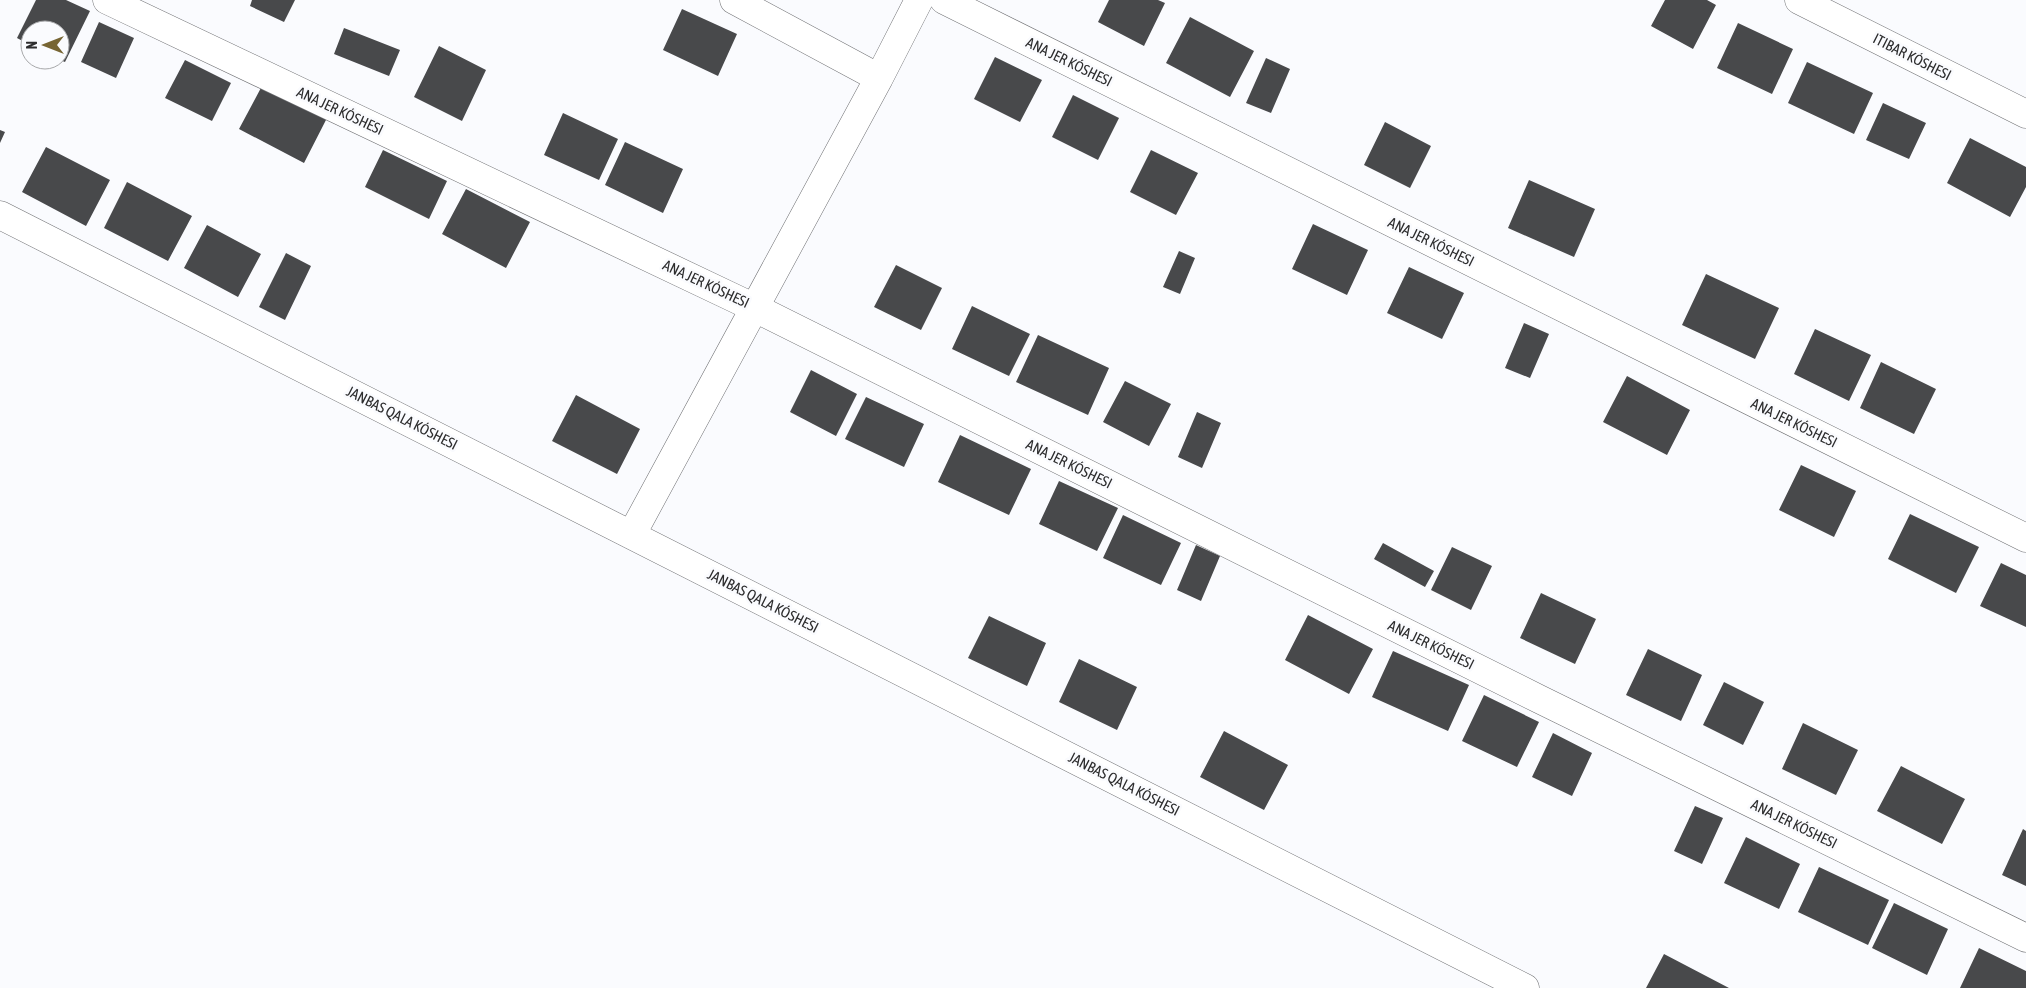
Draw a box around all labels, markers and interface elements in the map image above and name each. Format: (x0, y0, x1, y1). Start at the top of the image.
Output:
north arrow (20, 20, 70, 70)
street label: ITIBAR KÓSHESI (1870, 30, 1954, 84)
street label: ANA JER KÓSHESI (1023, 33, 1115, 90)
text: N (24, 41, 40, 49)
street label: ANA JER KÓSHESI (294, 83, 386, 138)
street label: ANA JER KÓSHESI (1385, 213, 1477, 270)
street label: ANA JER KÓSHESI (660, 256, 752, 311)
street label: JANBAS QALA KÓSHESI (344, 382, 461, 453)
street label: ANA JER KÓSHESI (1748, 394, 1840, 451)
street label: ANA JER KÓSHESI (1023, 435, 1115, 492)
street label: JANBAS QALA KÓSHESI (705, 565, 822, 636)
street label: ANA JER KÓSHESI (1385, 616, 1477, 673)
street label: JANBAS QALA KÓSHESI (1066, 748, 1183, 819)
street label: ANA JER KÓSHESI (1748, 795, 1840, 852)

